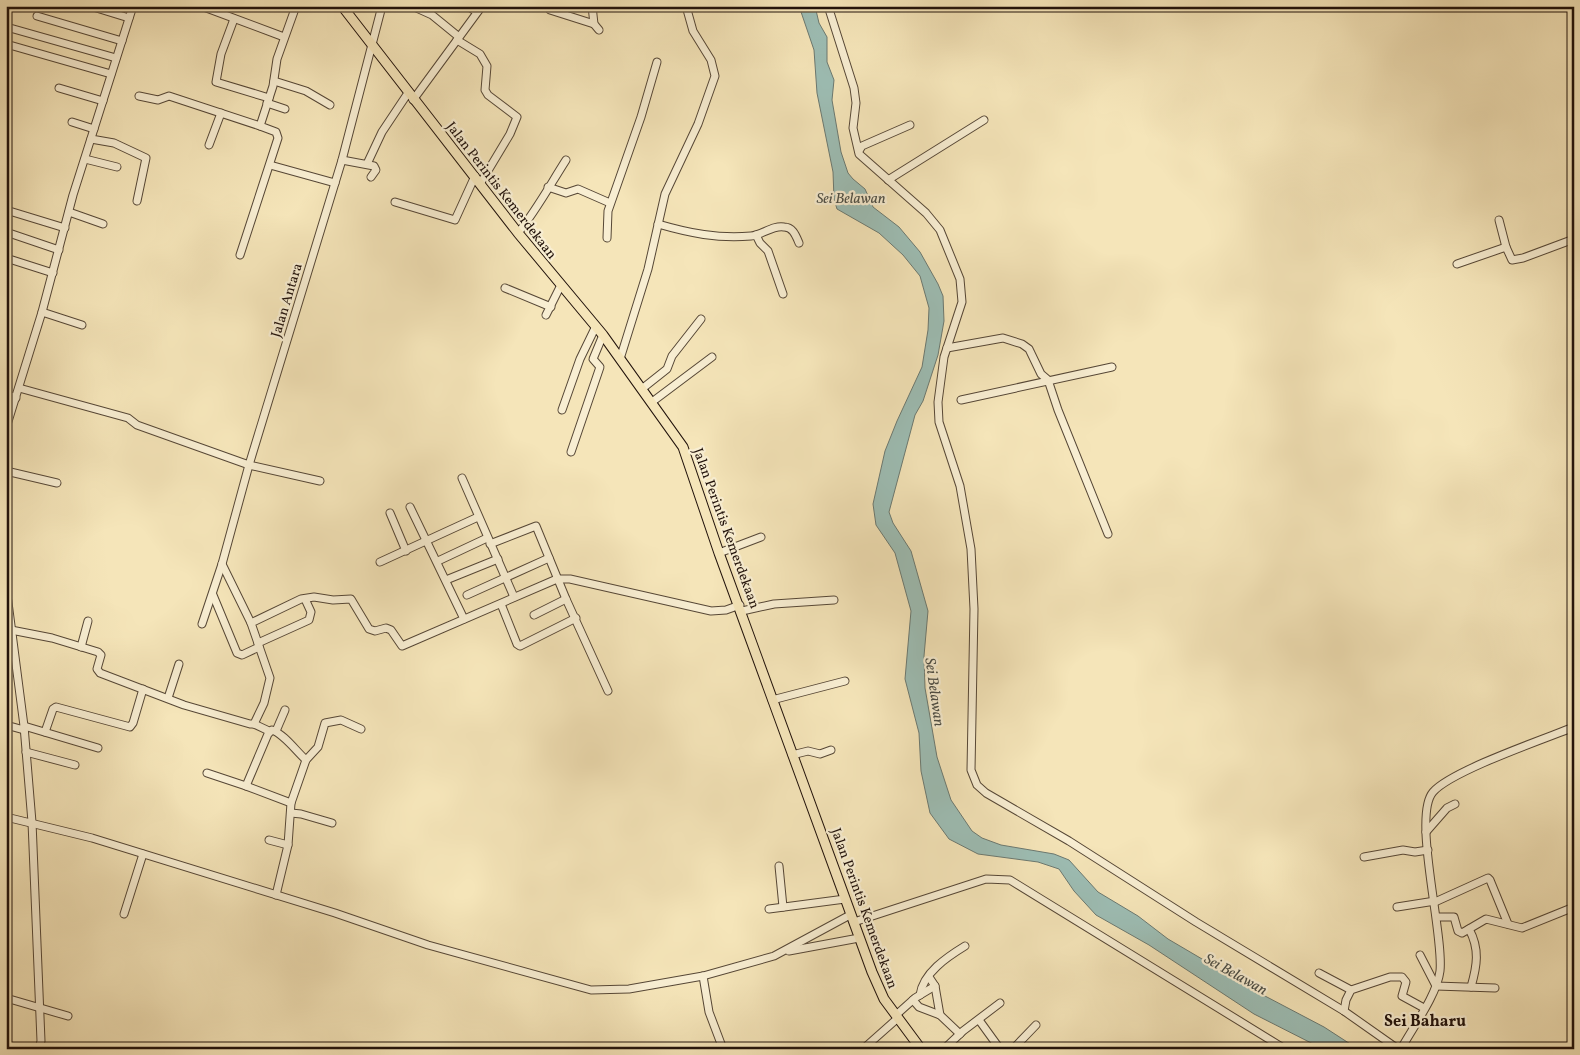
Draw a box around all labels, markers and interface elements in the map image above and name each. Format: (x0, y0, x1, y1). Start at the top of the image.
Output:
street label: Jalan Perintis Kemerdekaan (441, 118, 561, 264)
water label: Sei Belawan (816, 189, 886, 210)
street label: Jalan Antara (267, 261, 308, 340)
street label: Jalan Perintis Kemerdekaan (688, 446, 764, 611)
water label: Sei Belawan (918, 656, 949, 728)
street label: Jalan Perintis Kemerdekaan (826, 826, 902, 991)
water label: Sei Belawan (1200, 949, 1271, 1001)
district label: Sei Baharu (1384, 1011, 1466, 1033)

